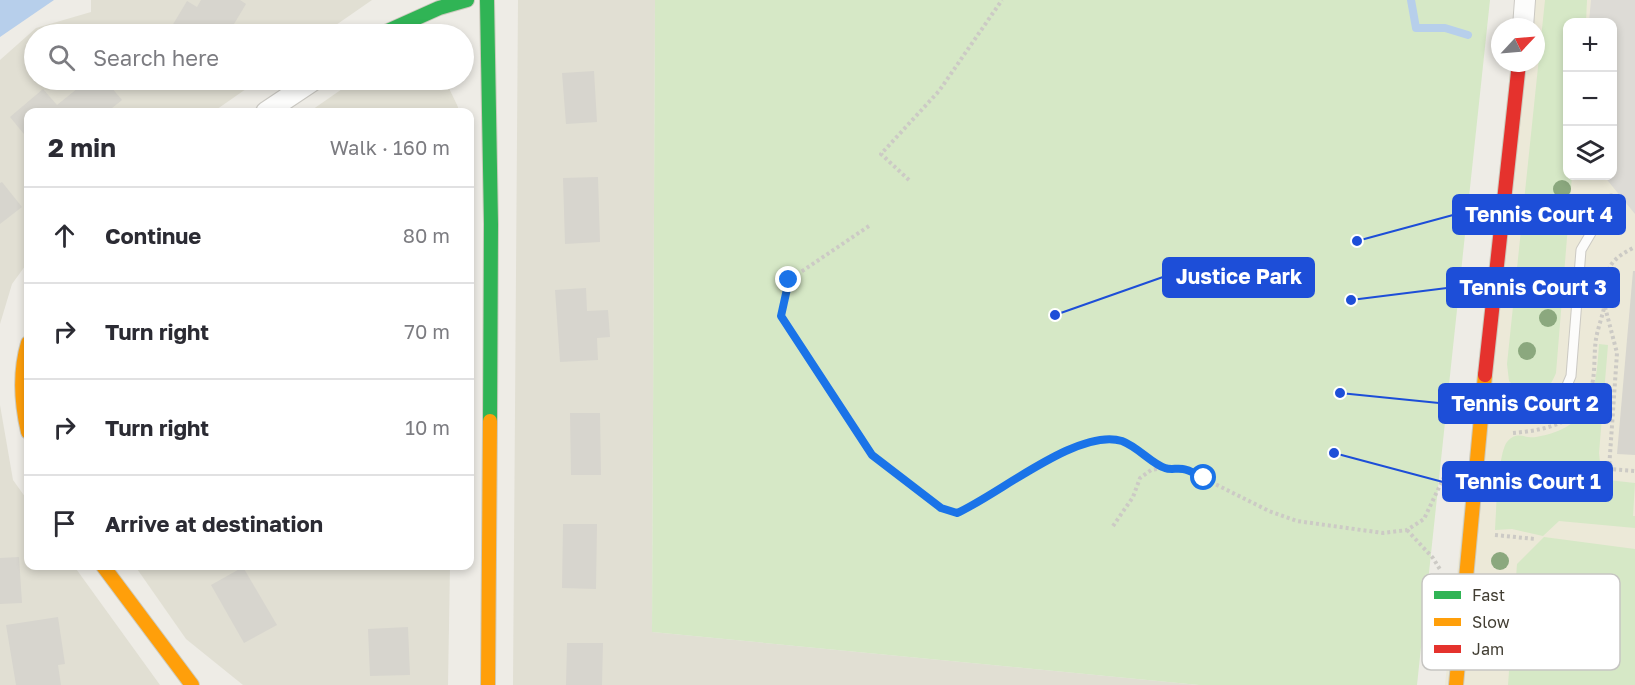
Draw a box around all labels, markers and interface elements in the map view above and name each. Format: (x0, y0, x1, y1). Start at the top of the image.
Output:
north arrow (1491, 18, 1545, 72)
map controls (1563, 18, 1617, 180)
button: + (1563, 18, 1617, 72)
search box (24, 24, 474, 90)
icon: search (45, 41, 78, 74)
text: Search here (93, 44, 219, 71)
button: − (1563, 72, 1617, 126)
button: layers (1563, 126, 1617, 180)
text: 2 min (48, 132, 116, 163)
text: Walk · 160 m (330, 135, 450, 159)
callout: Tennis Court 4 (1453, 195, 1625, 234)
text: Tennis Court 4 (1465, 201, 1613, 227)
icon: ahead (48, 219, 81, 252)
text: Continue (105, 222, 201, 249)
text: 80 m (403, 223, 450, 247)
callout: Justice Park (1163, 258, 1314, 297)
text: Justice Park (1176, 263, 1302, 289)
route end (775, 266, 801, 292)
callout: Tennis Court 3 (1447, 268, 1619, 307)
text: Tennis Court 3 (1459, 274, 1607, 300)
icon: right (48, 315, 81, 348)
text: Turn right (105, 318, 209, 345)
text: 70 m (404, 319, 450, 343)
callout: Tennis Court 2 (1439, 384, 1611, 423)
text: Tennis Court 2 (1451, 390, 1599, 416)
icon: right (48, 411, 81, 444)
text: Turn right (105, 414, 209, 441)
text: 10 m (405, 415, 450, 439)
callout: Tennis Court 1 (1443, 462, 1612, 501)
route start (1190, 464, 1216, 490)
text: Tennis Court 1 (1455, 468, 1601, 494)
icon: arrive (48, 507, 81, 540)
text: Arrive at destination (105, 510, 323, 537)
legend (1422, 574, 1620, 670)
text: Fast (1472, 585, 1505, 605)
text: Slow (1472, 612, 1510, 632)
text: Jam (1472, 639, 1504, 659)

